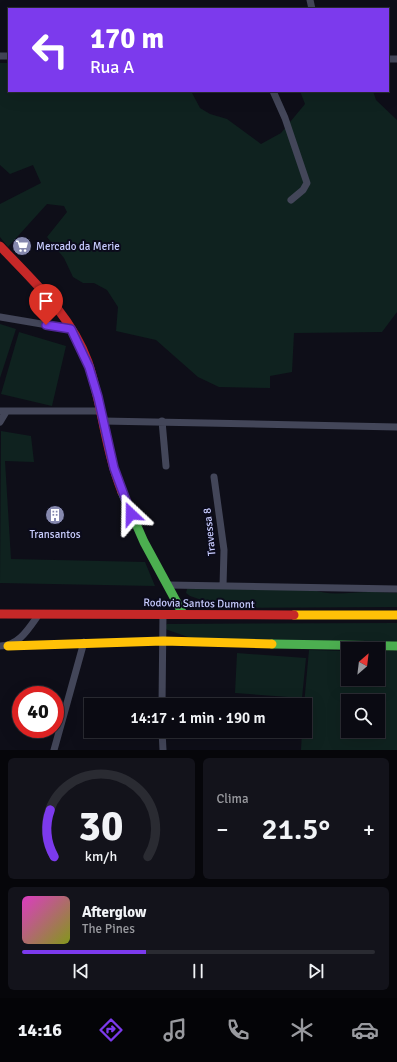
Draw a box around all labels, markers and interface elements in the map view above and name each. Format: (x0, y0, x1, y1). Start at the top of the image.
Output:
text: 170 m (90, 22, 164, 56)
icon: left (24, 24, 76, 76)
text: Rua A (90, 56, 134, 78)
supermarket icon: Mercado da Merie (11, 235, 33, 257)
place label: Mercado da Merie (36, 240, 120, 253)
pin (29, 284, 63, 325)
icon: arrive (35, 290, 57, 312)
position arrow (110, 493, 152, 535)
building icon: Transantos (44, 504, 66, 526)
street label: Travessa 8 (201, 507, 218, 557)
place label: Transantos (29, 528, 81, 541)
street label: Rodovia Santos Dumont (143, 596, 255, 611)
north arrow (341, 642, 385, 686)
map controls (341, 642, 385, 738)
speed limit sign: 40 (12, 686, 64, 738)
button: search (341, 694, 385, 738)
text: 14:17 · 1 min · 190 m (131, 709, 265, 727)
text: Clima (217, 791, 249, 807)
text: 30 (79, 800, 124, 851)
text: 21.5° (262, 811, 330, 848)
text: − (217, 816, 228, 843)
text: + (363, 816, 375, 843)
text: km/h (85, 847, 117, 864)
text: Afterglow (82, 903, 146, 921)
text: The Pines (82, 921, 135, 937)
icon: previous (70, 960, 92, 982)
icon: pause (187, 960, 209, 982)
icon: next (305, 960, 327, 982)
icon: directions (97, 1016, 125, 1044)
icon: music (161, 1016, 189, 1044)
icon: phone (224, 1016, 252, 1044)
icon: climate (288, 1016, 316, 1044)
icon: car (351, 1016, 379, 1044)
text: 14:16 (18, 1019, 62, 1041)

